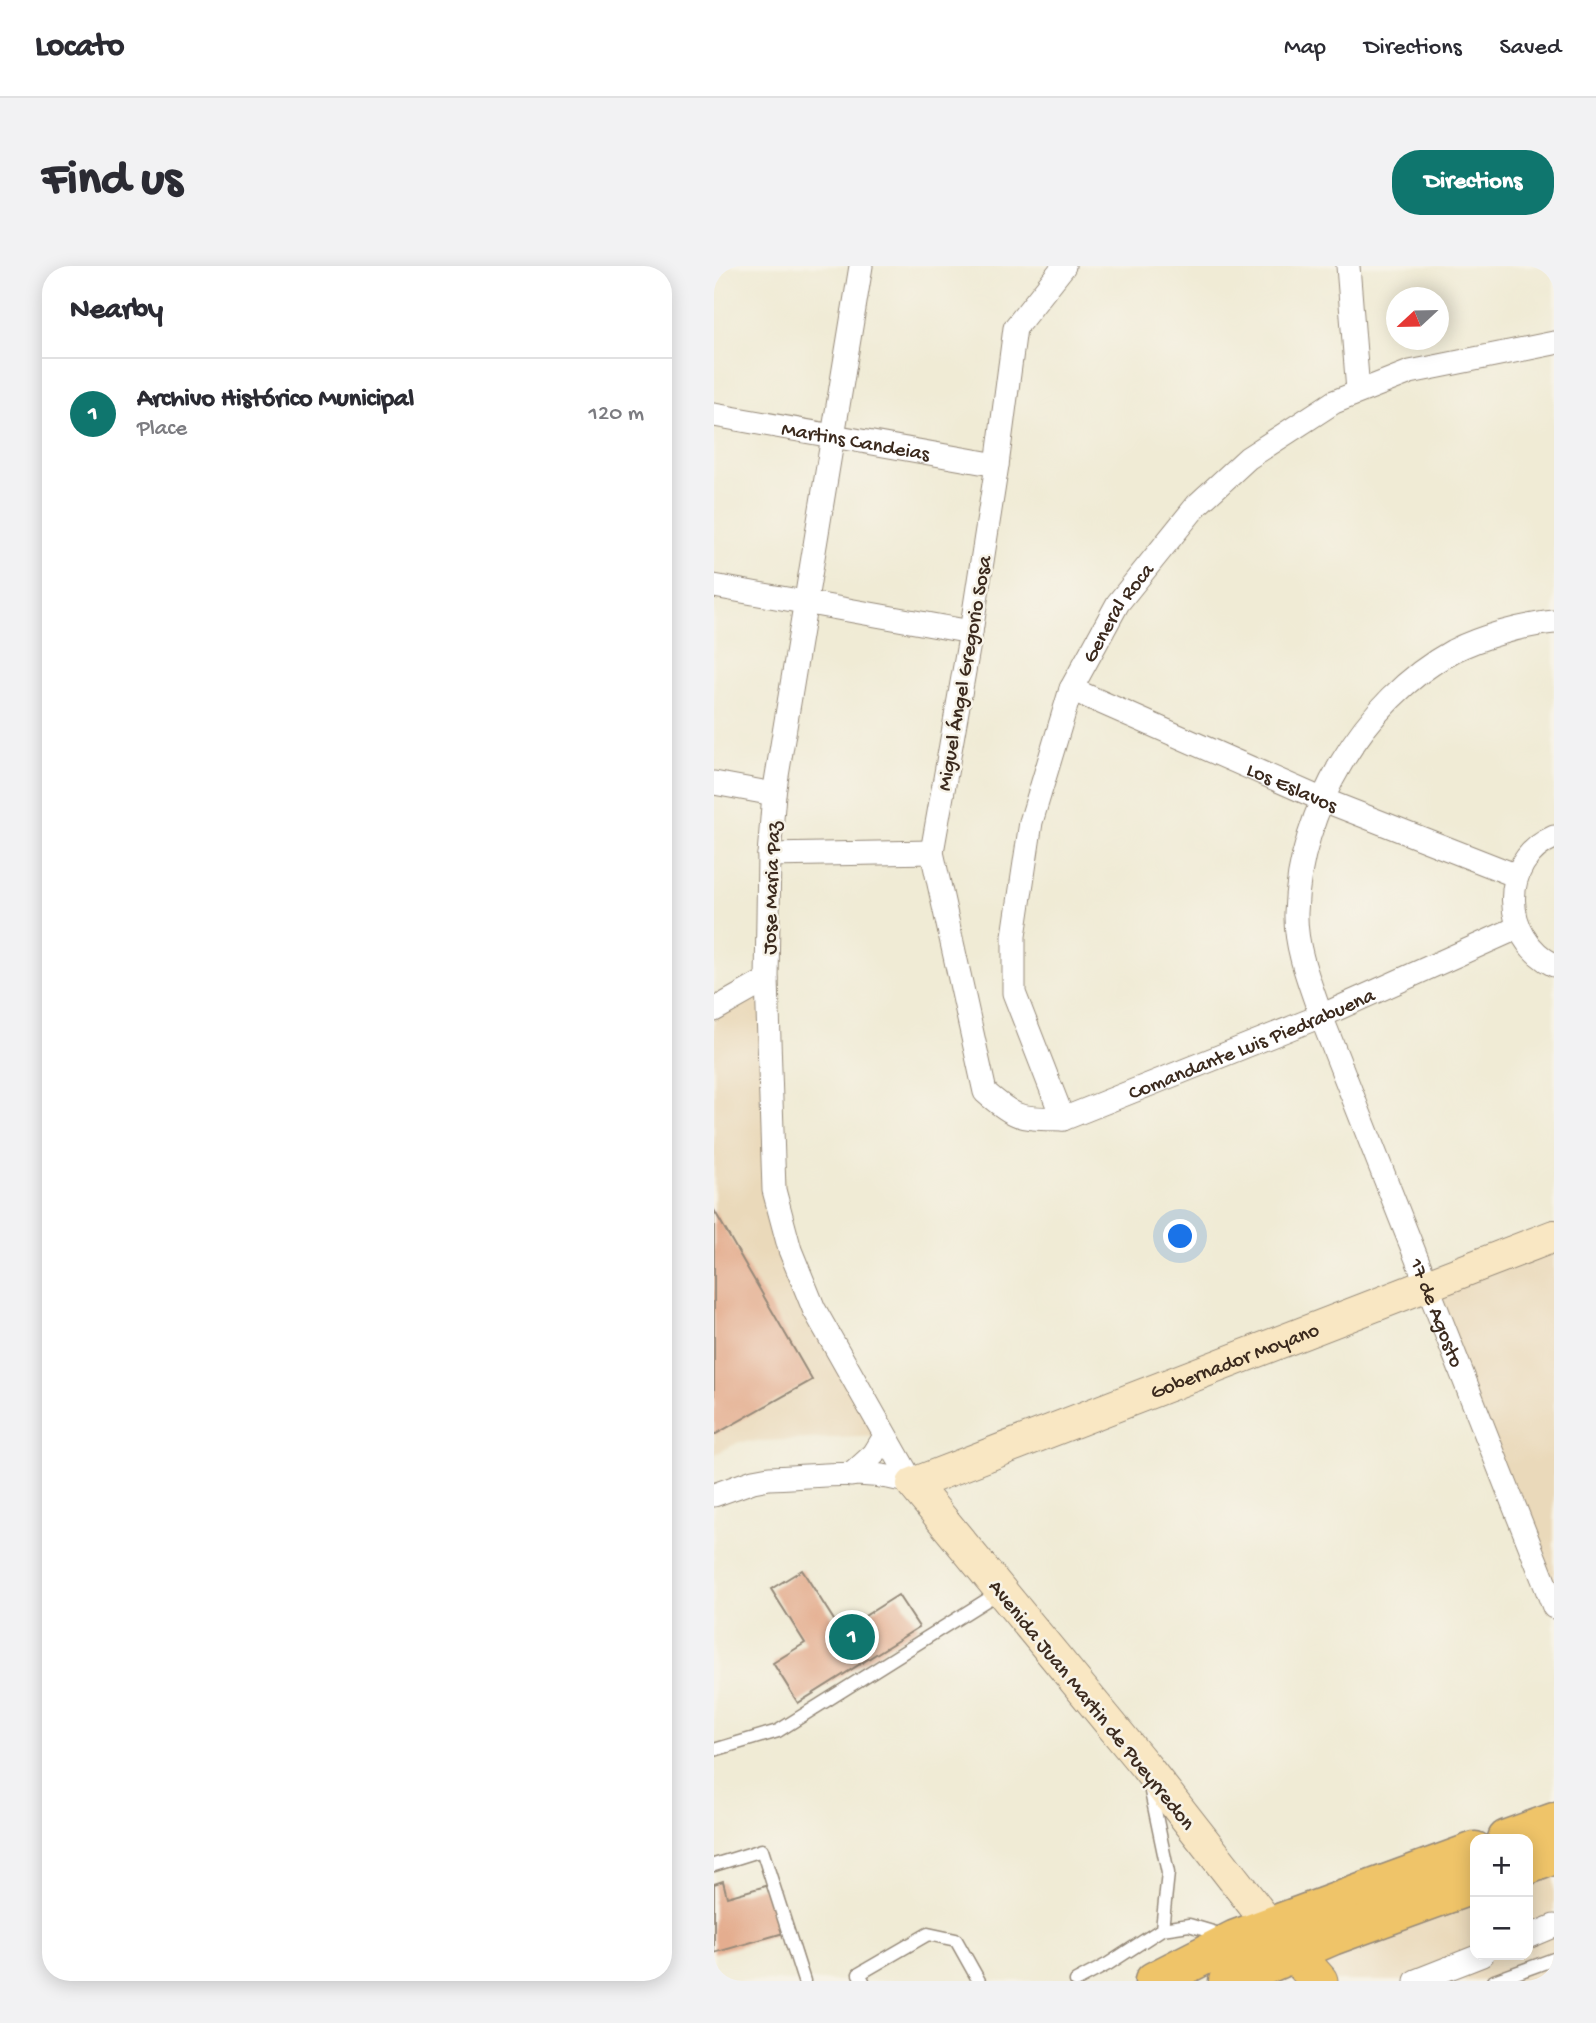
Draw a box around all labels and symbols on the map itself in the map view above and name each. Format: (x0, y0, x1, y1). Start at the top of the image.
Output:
north arrow (1386, 287, 1449, 350)
street label: Martins Candeias (779, 418, 932, 469)
street label: Miguel Ángel Gregorio Sosa (932, 553, 1000, 793)
street label: General Roca (1079, 558, 1162, 668)
street label: Los Eslavos (1242, 759, 1341, 821)
street label: Jose Maria Paz (759, 821, 788, 955)
street label: Comandante Luis Piedrabuena (1125, 984, 1381, 1108)
your location (1163, 1219, 1197, 1253)
street label: 17 de Agosto (1401, 1255, 1467, 1372)
street label: Gobernador Moyano (1147, 1319, 1324, 1407)
street label: Avenida Juan Martin de Pueyrredon (981, 1576, 1199, 1836)
pin: 1 (829, 1611, 875, 1663)

